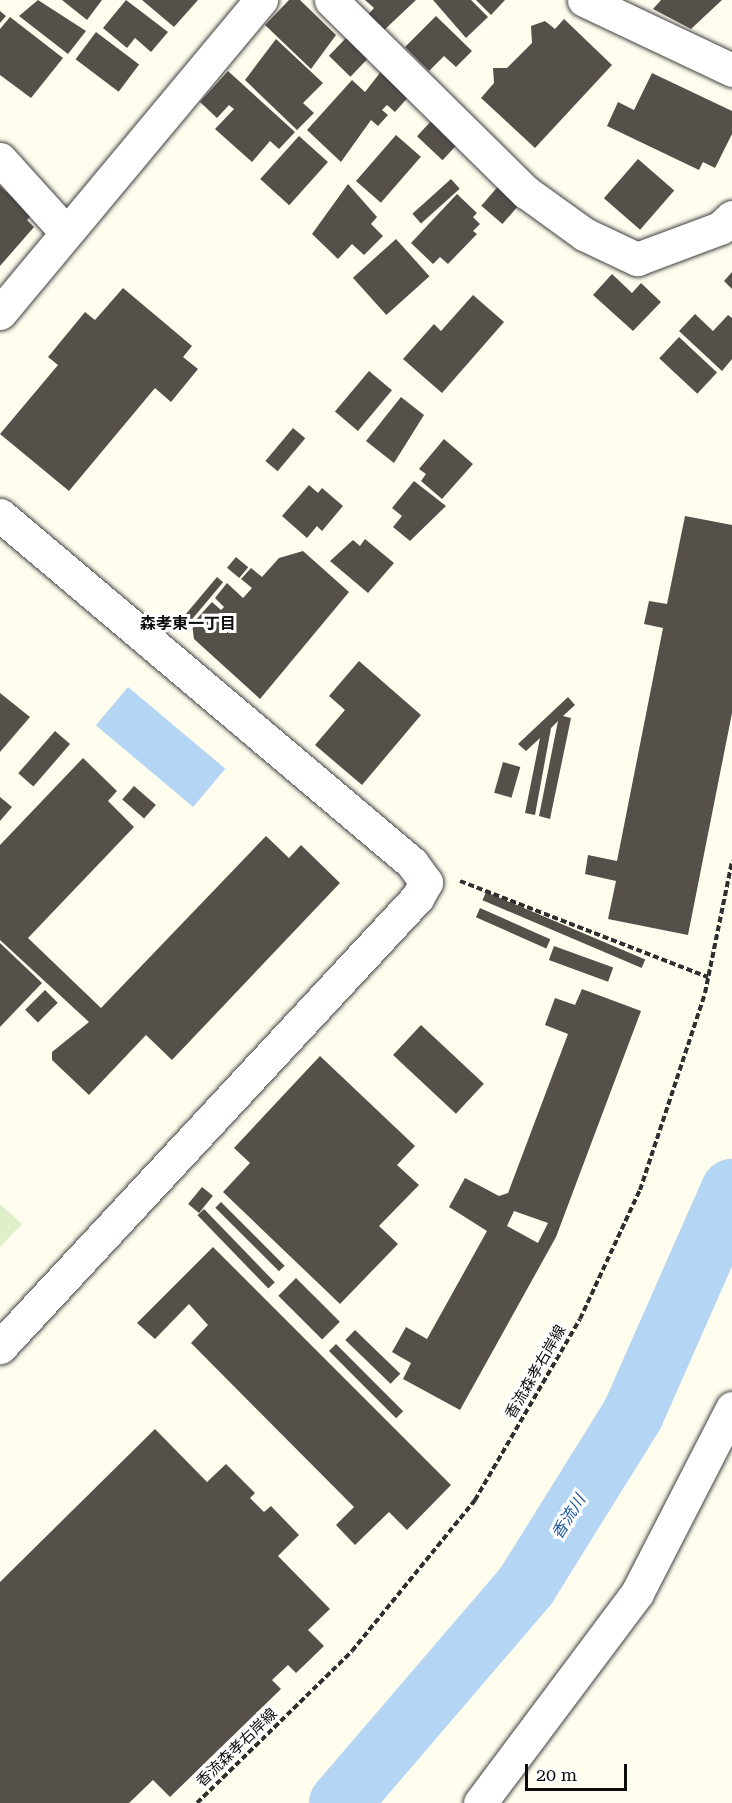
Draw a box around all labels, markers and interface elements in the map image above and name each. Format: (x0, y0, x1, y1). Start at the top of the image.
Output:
district label: 森孝東一丁目 (140, 614, 236, 634)
street label: 香流森孝右岸線 (502, 1322, 570, 1422)
water label: 香流川 (548, 1492, 590, 1542)
street label: 香流森孝右岸線 (193, 1705, 281, 1791)
scale bar (528, 1752, 630, 1790)
text: 20 m (536, 1764, 577, 1785)

